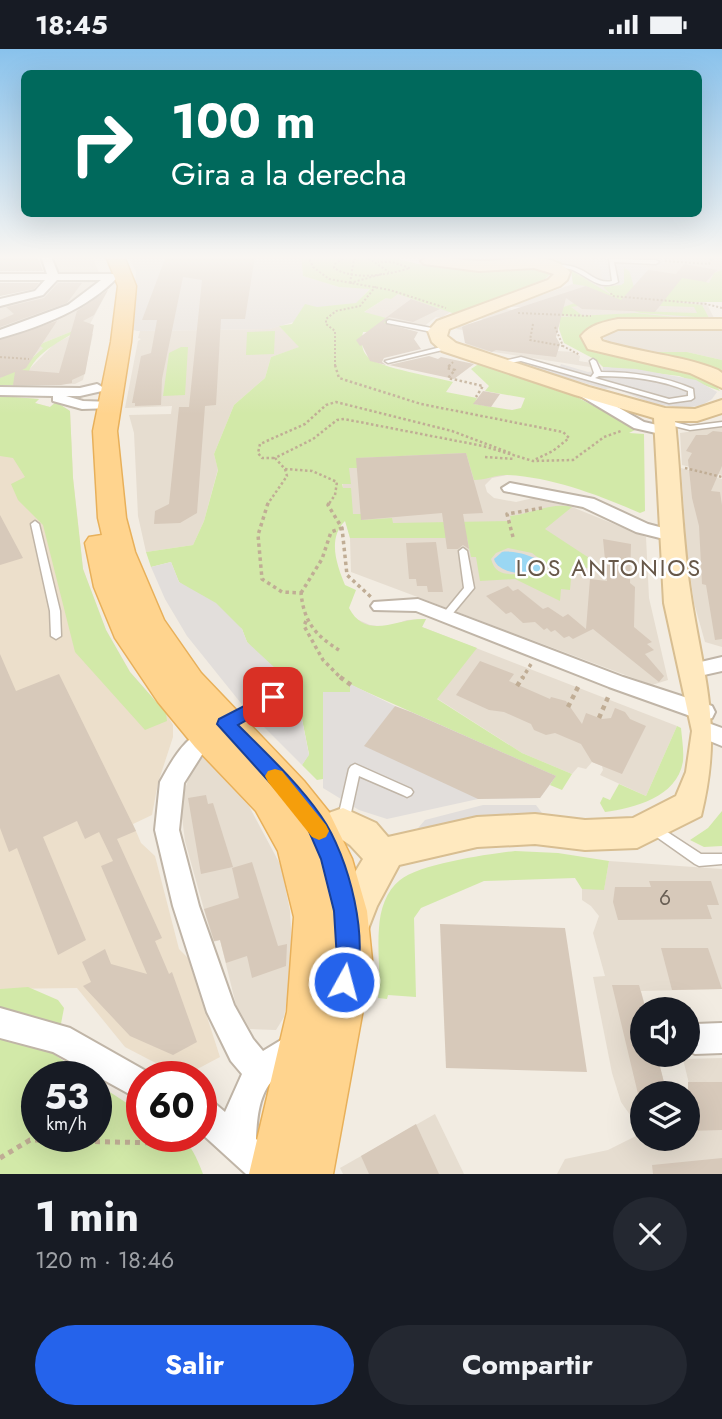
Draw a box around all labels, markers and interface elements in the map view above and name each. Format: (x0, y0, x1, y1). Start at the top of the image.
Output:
text: 18:45 (35, 6, 108, 44)
text: 100 m (171, 86, 316, 156)
icon: right (56, 98, 147, 189)
text: Gira a la derecha (171, 151, 407, 197)
district label: LOS ANTONIOS (516, 551, 702, 585)
pin (243, 667, 303, 727)
icon: arrive (254, 678, 292, 716)
house number: 6 (659, 883, 671, 913)
position arrow (307, 945, 381, 1019)
map controls (630, 997, 700, 1151)
button: sound (630, 997, 700, 1067)
speed limit sign: 60 (126, 1061, 217, 1152)
text: 53 (44, 1072, 89, 1122)
button: layers (630, 1081, 700, 1151)
text: km/h (46, 1111, 87, 1137)
text: 1 min (35, 1186, 139, 1247)
button: close (613, 1197, 687, 1271)
text: 120 m · 18:46 (35, 1243, 174, 1277)
button: Salir (35, 1325, 354, 1405)
button: Compartir (368, 1325, 687, 1405)

